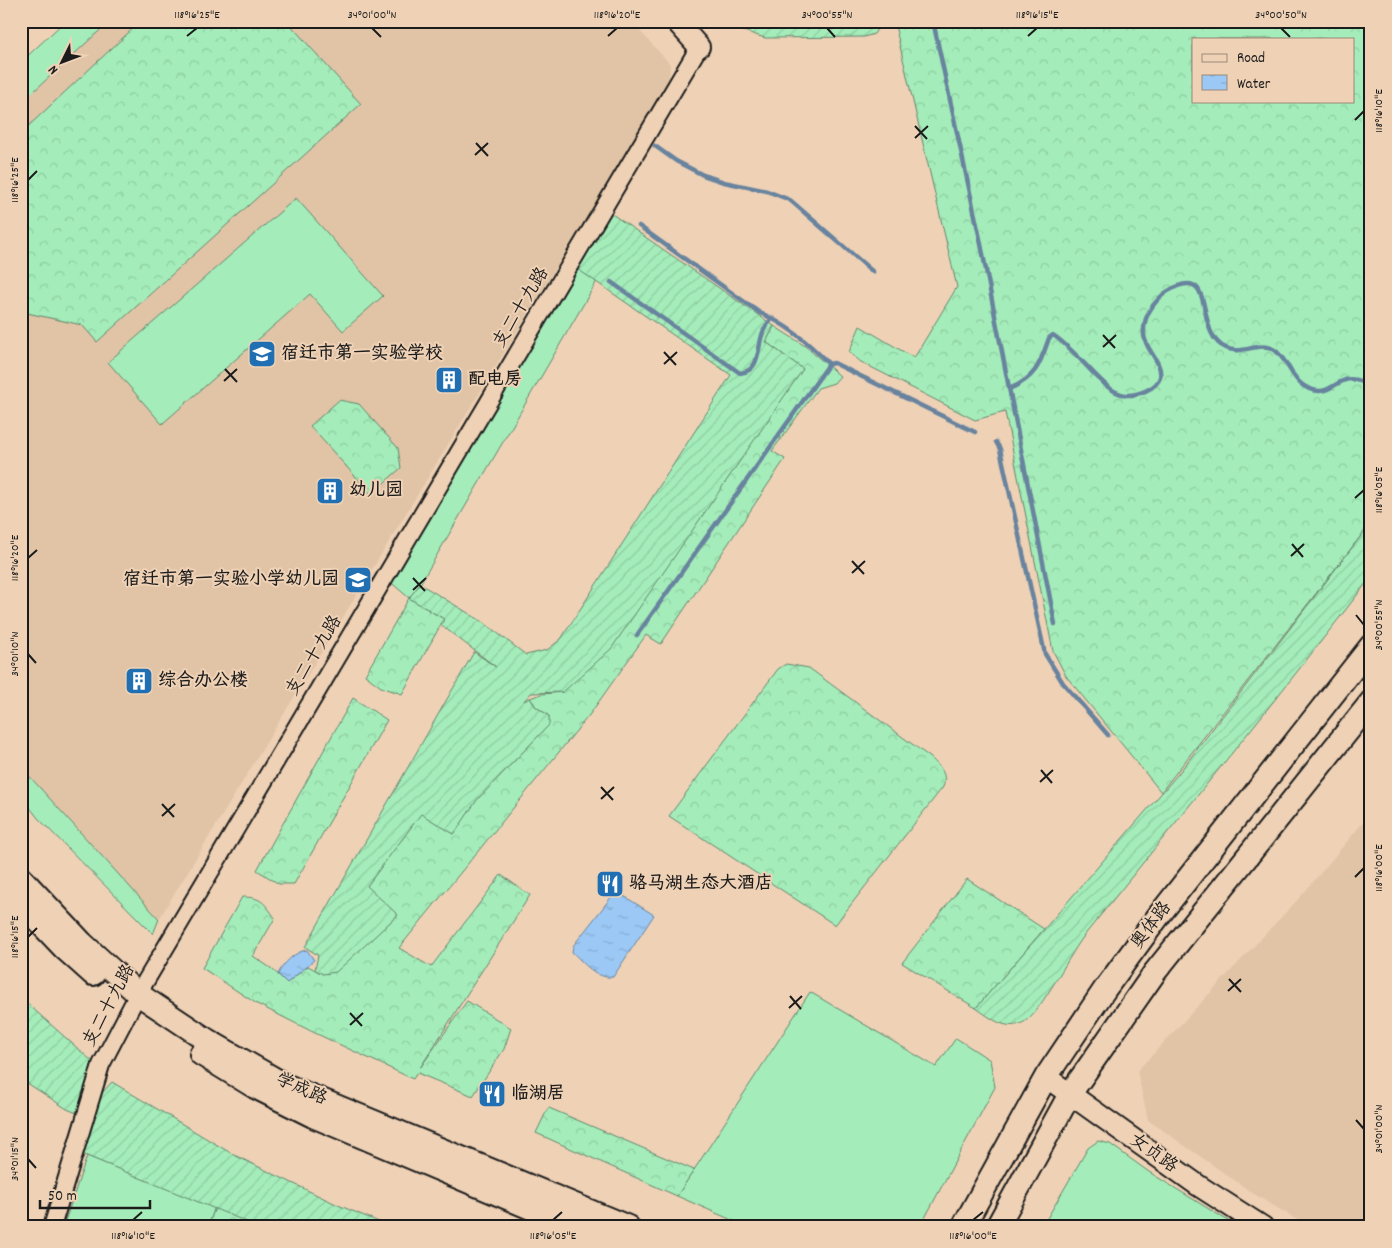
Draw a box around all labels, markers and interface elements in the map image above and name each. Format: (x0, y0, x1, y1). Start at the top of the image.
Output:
text: 118°16'25"E (174, 7, 220, 24)
text: 34°01'00"N (348, 7, 397, 24)
text: 118°16'20"E (594, 7, 641, 24)
text: 34°00'55"N (802, 7, 853, 24)
text: 118°16'15"E (1016, 7, 1059, 24)
text: 34°00'50"N (1255, 7, 1307, 24)
north arrow (38, 38, 88, 88)
legend (1192, 38, 1354, 102)
text: Road (1237, 48, 1265, 70)
text: N (44, 60, 64, 79)
text: Water (1237, 74, 1271, 96)
text: 118°16'10"E (1371, 89, 1388, 133)
text: 118°16'25"E (7, 157, 24, 203)
street label: 支二十九路 (488, 263, 556, 353)
school or university icon: 宿迁市第一实验学校 (247, 339, 277, 369)
place label: 宿迁市第一实验学校 (281, 342, 443, 367)
building icon: 配电房 (434, 365, 464, 395)
place label: 配电房 (468, 368, 522, 393)
text: 118°16'05"E (1371, 466, 1388, 513)
building icon: 幼儿园 (315, 476, 345, 506)
place label: 幼儿园 (349, 479, 403, 504)
text: 118°16'20"E (7, 534, 24, 581)
school or university icon: 宿迁市第一实验小学幼儿园 (343, 565, 373, 595)
place label: 宿迁市第一实验小学幼儿园 (123, 568, 339, 593)
text: 34°00'55"N (1371, 599, 1388, 650)
street label: 支二十九路 (281, 611, 349, 701)
text: 34°01'10"N (7, 631, 24, 677)
building icon: 综合办公楼 (124, 666, 154, 696)
place label: 综合办公楼 (158, 669, 248, 694)
text: 118°16'00"E (1371, 844, 1388, 892)
restaurant icon: 骆马湖生态大酒店 (595, 869, 625, 899)
place label: 骆马湖生态大酒店 (629, 872, 773, 897)
street label: 奥体路 (1126, 897, 1178, 955)
text: 118°16'15"E (7, 915, 24, 958)
street label: 支二十九路 (78, 960, 142, 1052)
street label: 学成路 (271, 1068, 331, 1112)
restaurant icon: 临湖居 (477, 1079, 507, 1109)
place label: 临湖居 (511, 1082, 565, 1107)
text: 34°01'00"N (1371, 1104, 1388, 1153)
street label: 女贞路 (1124, 1128, 1182, 1180)
text: 34°01'15"N (7, 1137, 24, 1181)
scale bar (40, 1178, 150, 1210)
text: 50 m (48, 1186, 77, 1208)
text: 118°16'10"E (111, 1228, 155, 1245)
text: 118°16'05"E (530, 1228, 577, 1245)
text: 118°16'00"E (949, 1228, 997, 1245)

